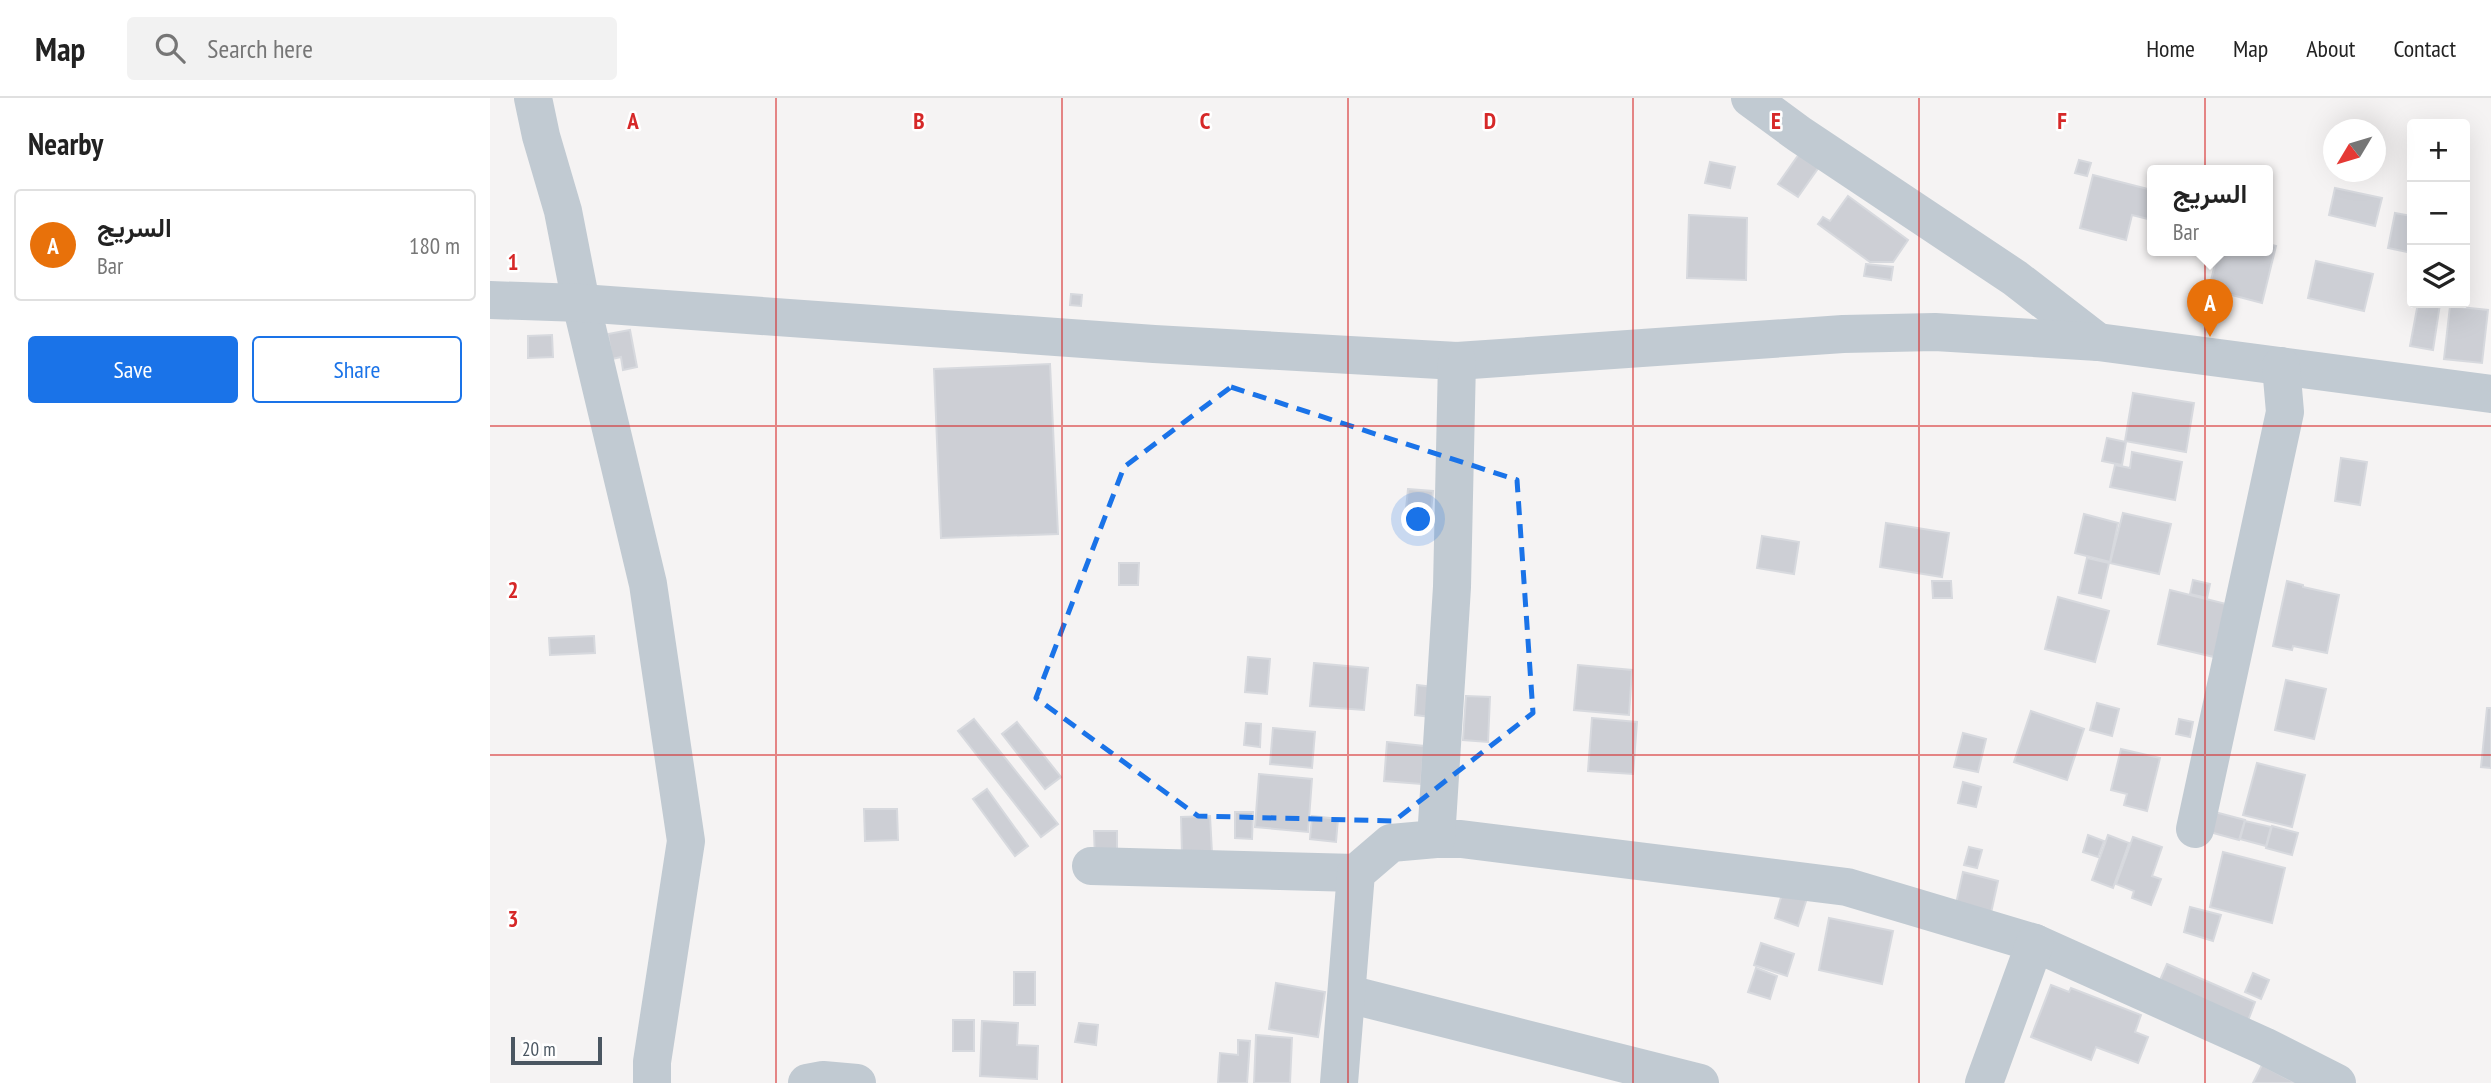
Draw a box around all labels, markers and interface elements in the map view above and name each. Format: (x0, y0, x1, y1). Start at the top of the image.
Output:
search box (127, 17, 617, 80)
text: Map (35, 27, 85, 70)
icon: search (151, 29, 189, 67)
text: Search here (207, 32, 313, 65)
text: Home (2146, 33, 2195, 64)
text: Map (2233, 33, 2268, 64)
text: About (2306, 33, 2355, 64)
text: Contact (2393, 33, 2456, 64)
text: A (626, 106, 639, 135)
text: B (913, 106, 925, 135)
text: C (1200, 106, 1211, 135)
text: D (1484, 106, 1496, 135)
text: E (1771, 106, 1781, 135)
text: F (2057, 106, 2067, 135)
north arrow (2323, 119, 2386, 182)
map controls (2407, 119, 2470, 308)
button: + (2407, 119, 2470, 182)
text: Nearby (28, 124, 103, 163)
popup (2147, 165, 2273, 256)
text: السريج (2173, 177, 2247, 210)
button: − (2407, 182, 2470, 245)
text: السريج (97, 211, 172, 244)
text: Bar (2173, 217, 2199, 246)
text: A (47, 231, 59, 260)
text: 180 m (409, 231, 460, 260)
button: layers (2407, 245, 2470, 308)
text: 1 (508, 247, 519, 276)
text: Bar (97, 251, 123, 280)
pin: A (2187, 279, 2233, 337)
button: Save (28, 336, 238, 403)
button: Share (252, 336, 462, 403)
your location (1401, 502, 1435, 536)
text: 2 (508, 575, 519, 604)
text: 3 (508, 904, 519, 933)
scale bar (511, 1034, 602, 1066)
text: 20 m (522, 1037, 556, 1061)

